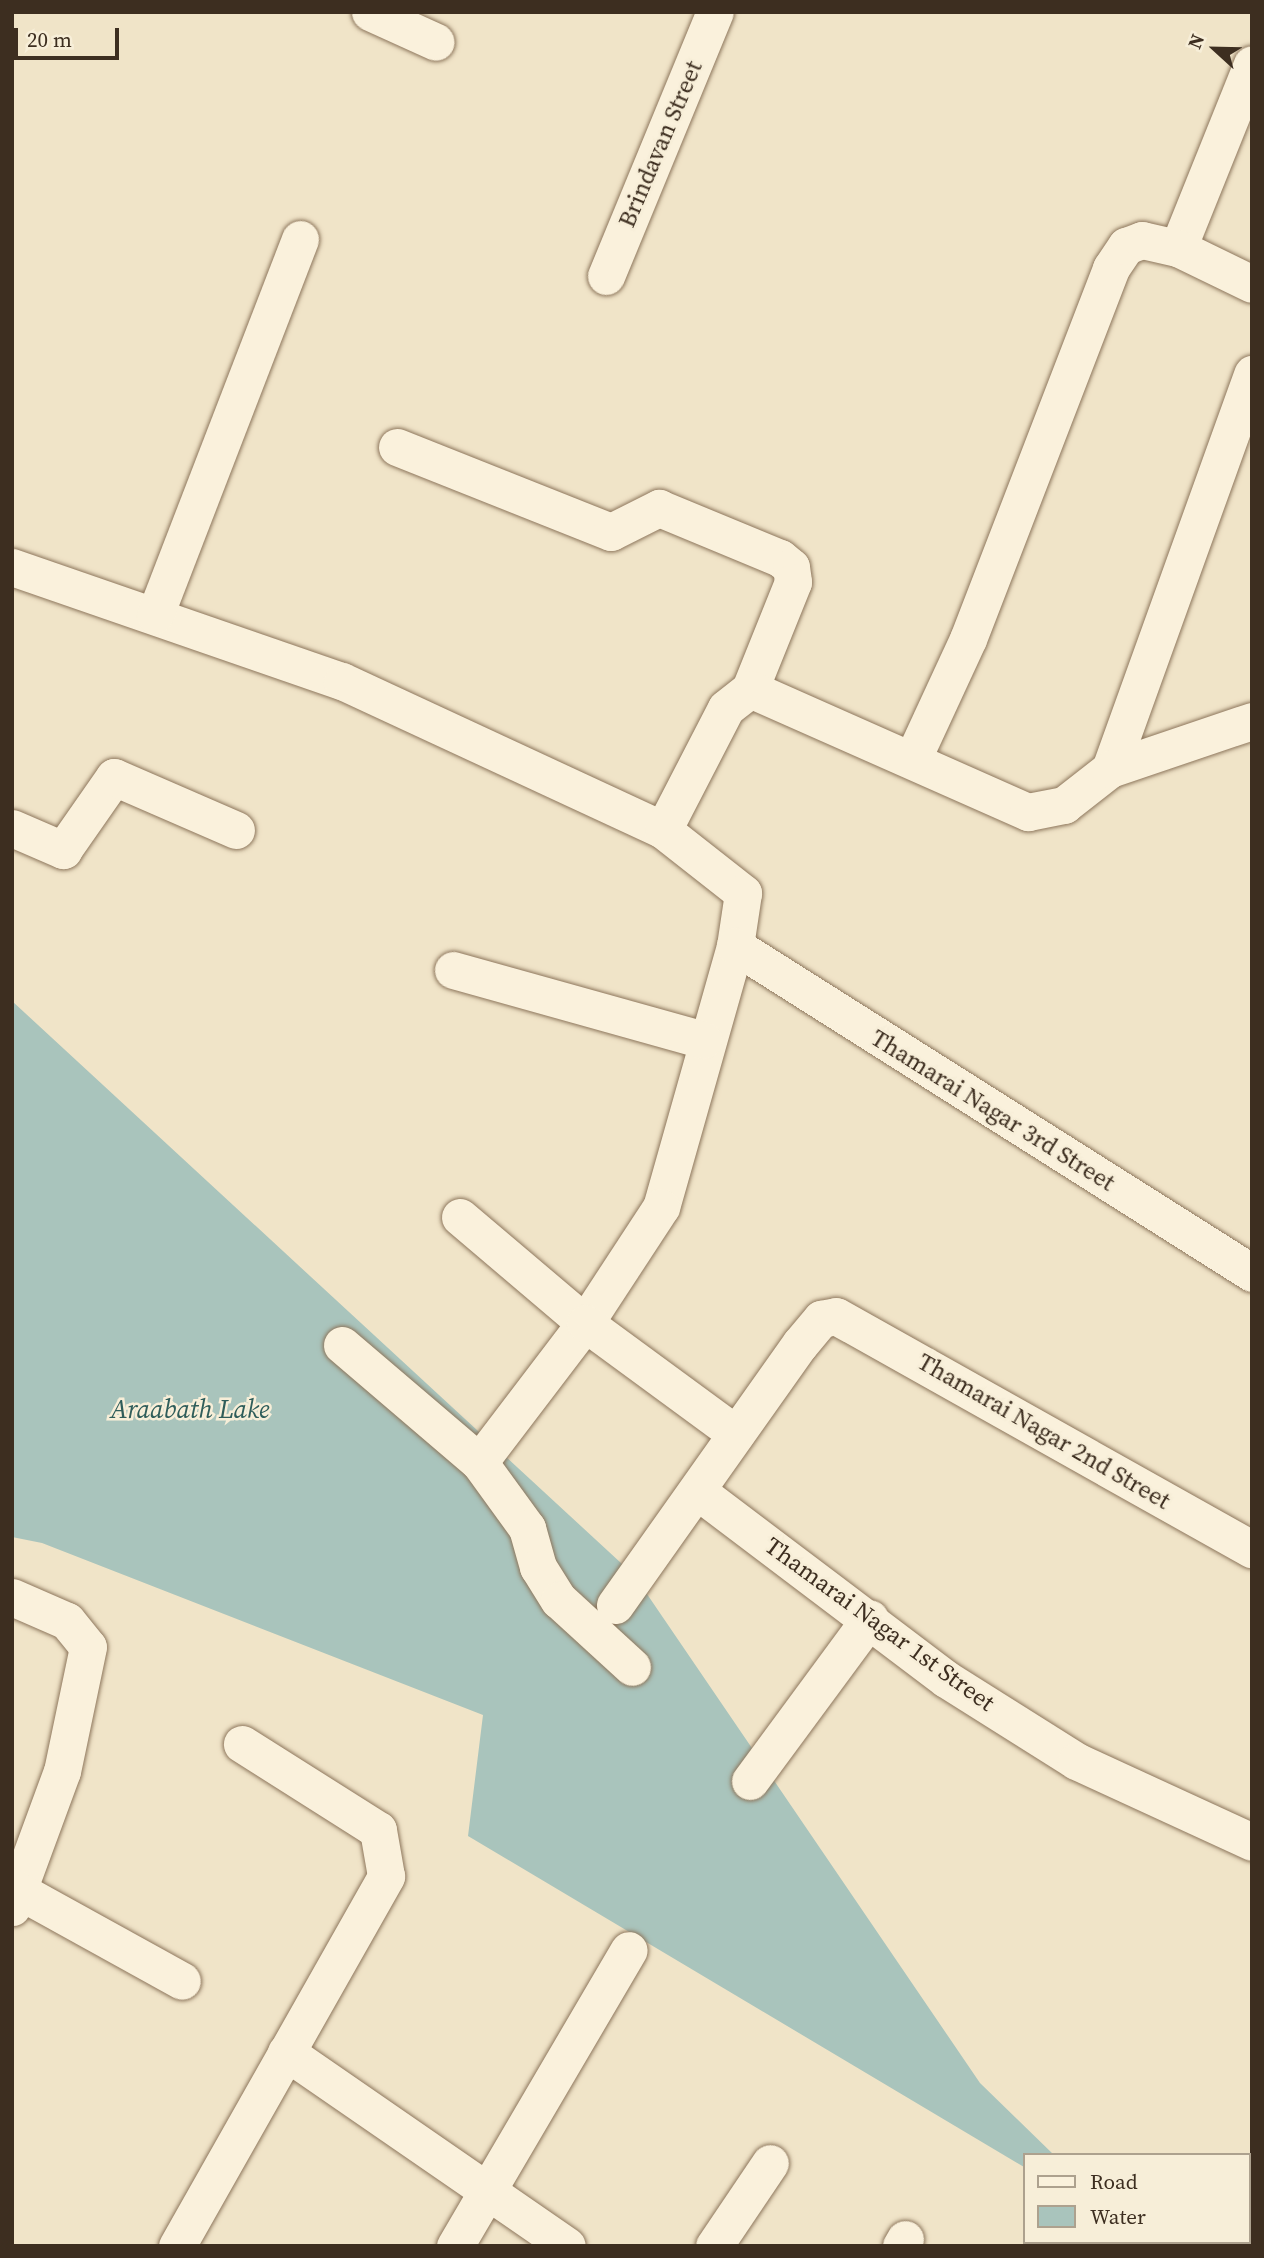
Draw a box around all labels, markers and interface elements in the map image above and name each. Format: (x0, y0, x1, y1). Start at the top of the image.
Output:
scale bar (18, 14, 122, 58)
north arrow (1180, 14, 1250, 84)
text: 20 m (27, 25, 72, 54)
text: N (1181, 30, 1210, 52)
street label: Brindavan Street (612, 56, 708, 232)
street label: Thamarai Nagar 3rd Street (866, 1023, 1120, 1197)
street label: Thamarai Nagar 2nd Street (913, 1347, 1175, 1515)
water label: Araabath Lake (110, 1394, 270, 1426)
street label: Thamarai Nagar 1st Street (760, 1531, 1000, 1717)
legend (1023, 2153, 1250, 2244)
text: Road (1090, 2167, 1138, 2196)
text: Water (1090, 2202, 1146, 2231)

